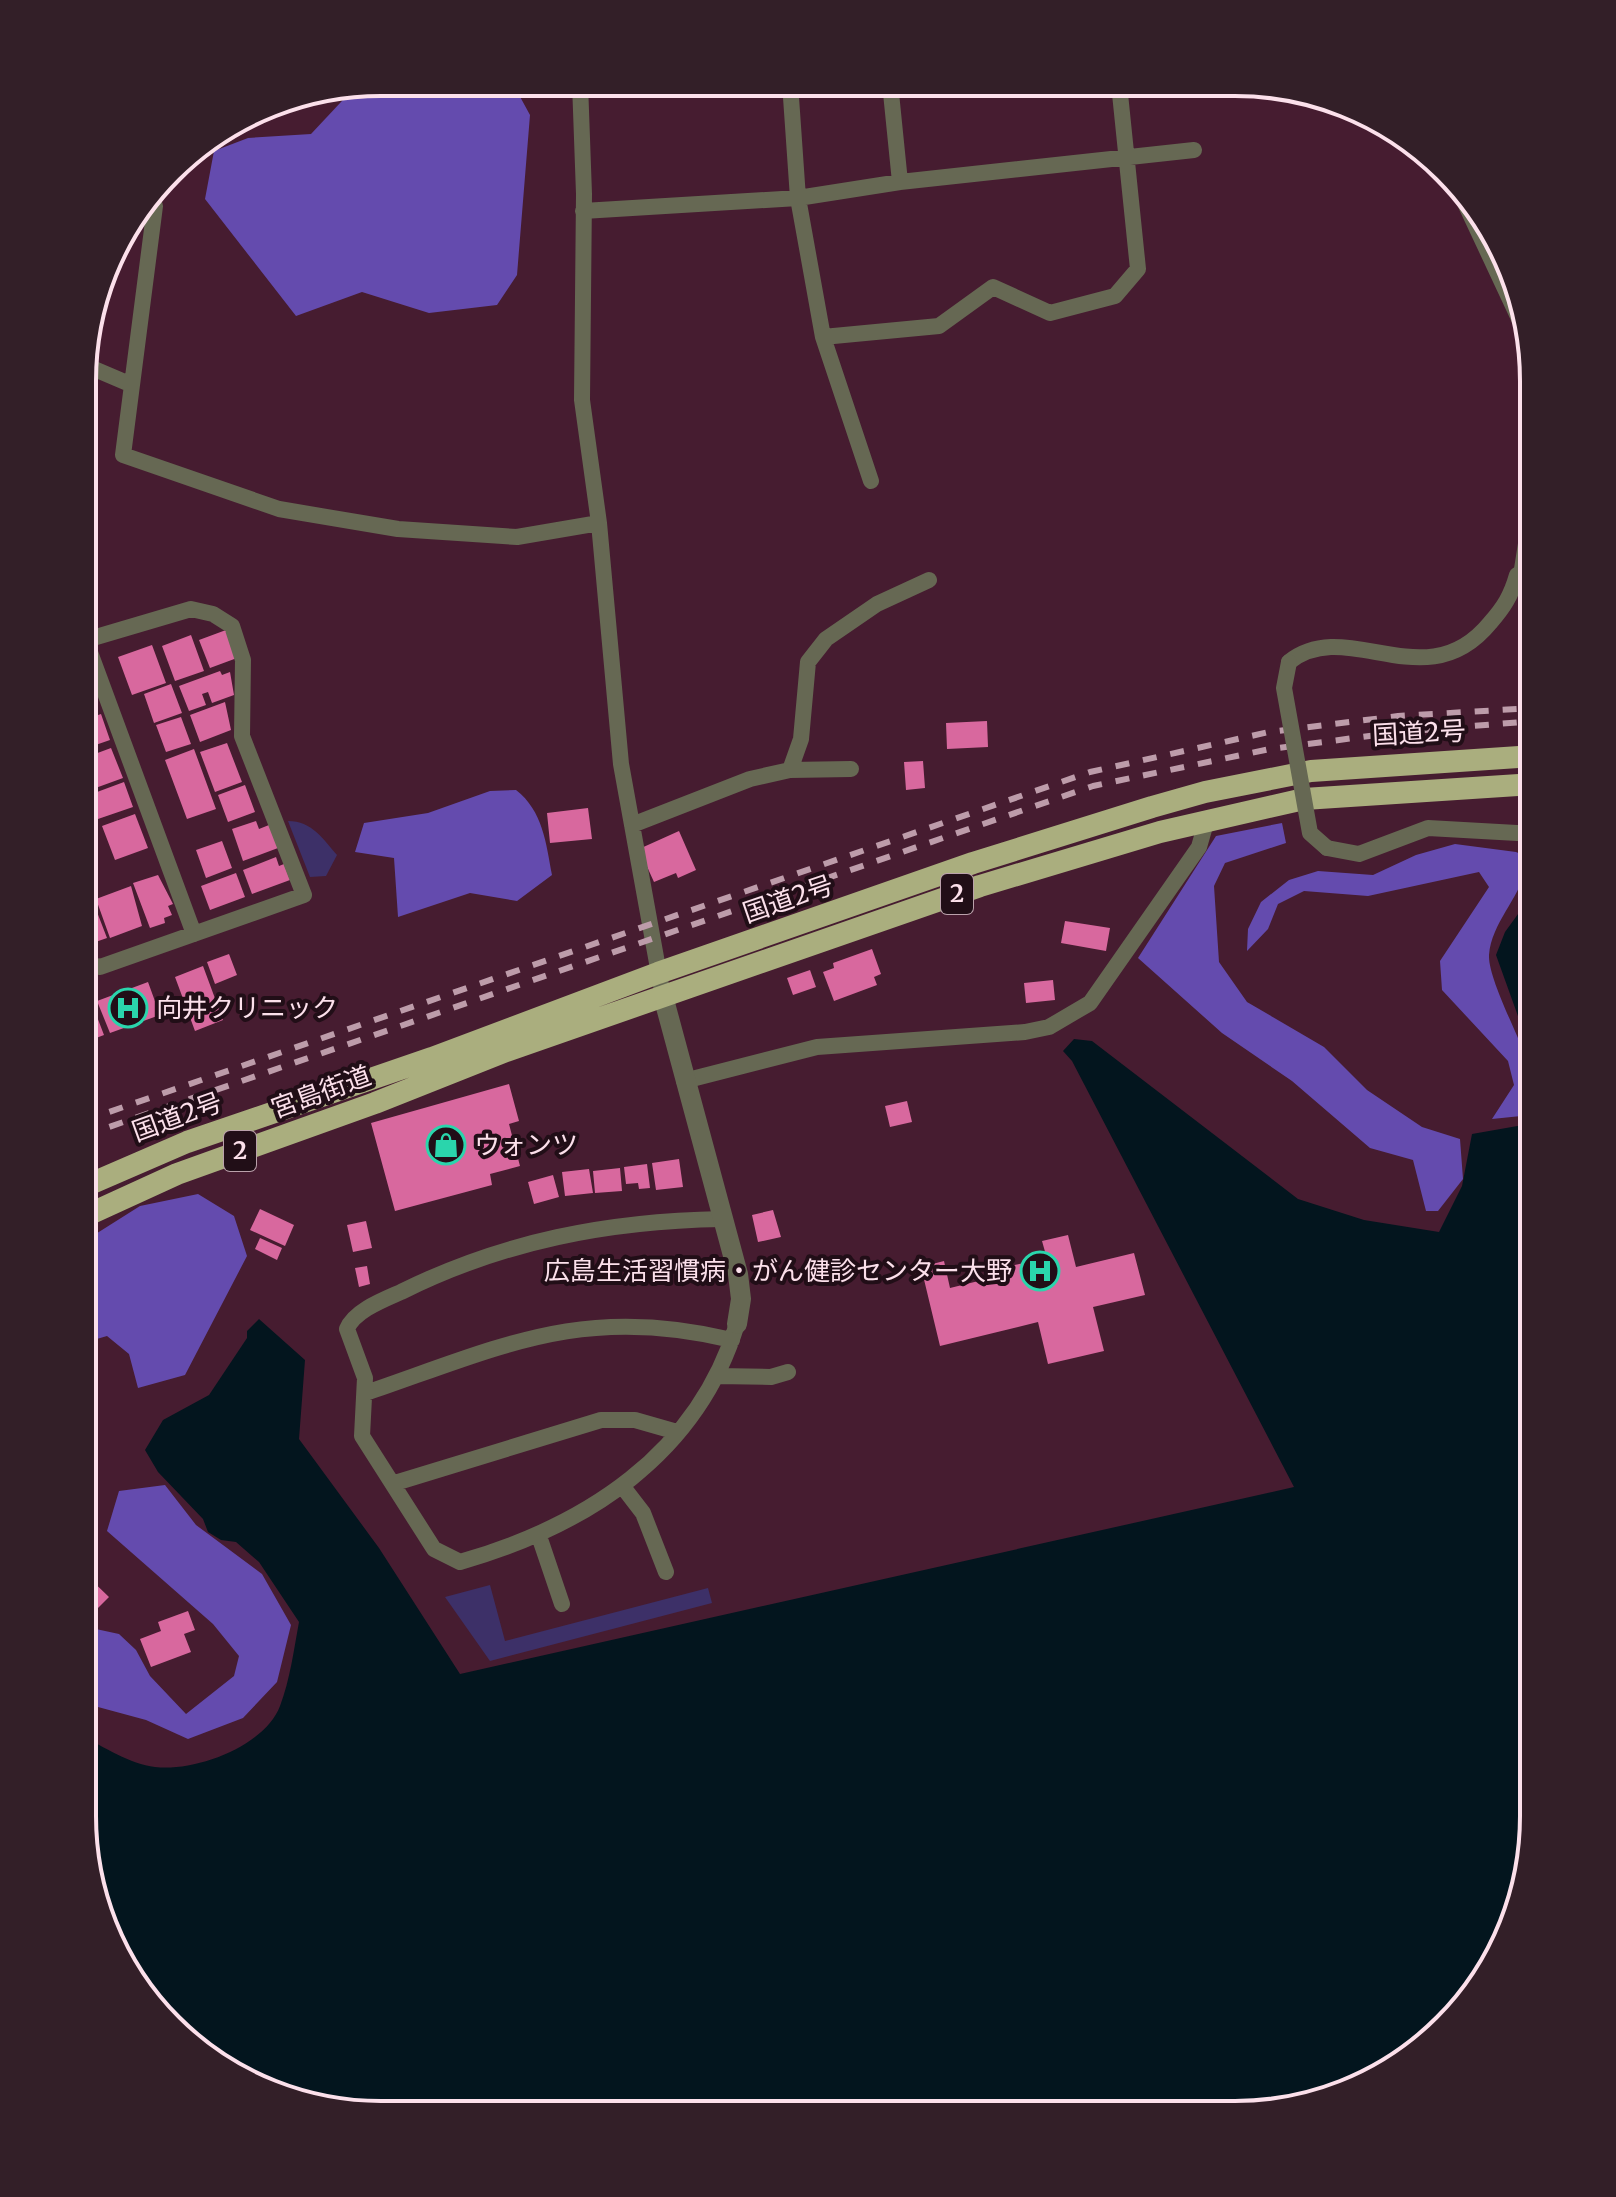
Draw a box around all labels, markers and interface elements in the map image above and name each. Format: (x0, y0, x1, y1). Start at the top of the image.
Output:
street label: 国道2号 (1371, 714, 1467, 751)
street label: 国道2号 (738, 868, 837, 929)
road number: 2 (941, 874, 973, 914)
hospital icon: 向井クリニック (107, 987, 149, 1029)
place label: 向井クリニック (156, 991, 338, 1024)
street label: 宮島街道 (266, 1058, 375, 1125)
street label: 国道2号 (127, 1085, 226, 1148)
shop icon: ウォンツ (425, 1124, 467, 1166)
place label: ウォンツ (474, 1128, 578, 1161)
road number: 2 (224, 1131, 256, 1171)
hospital icon: 広島生活習慣病・がん健診センター大野 (1019, 1250, 1061, 1292)
place label: 広島生活習慣病・がん健診センター大野 (544, 1254, 1012, 1287)

